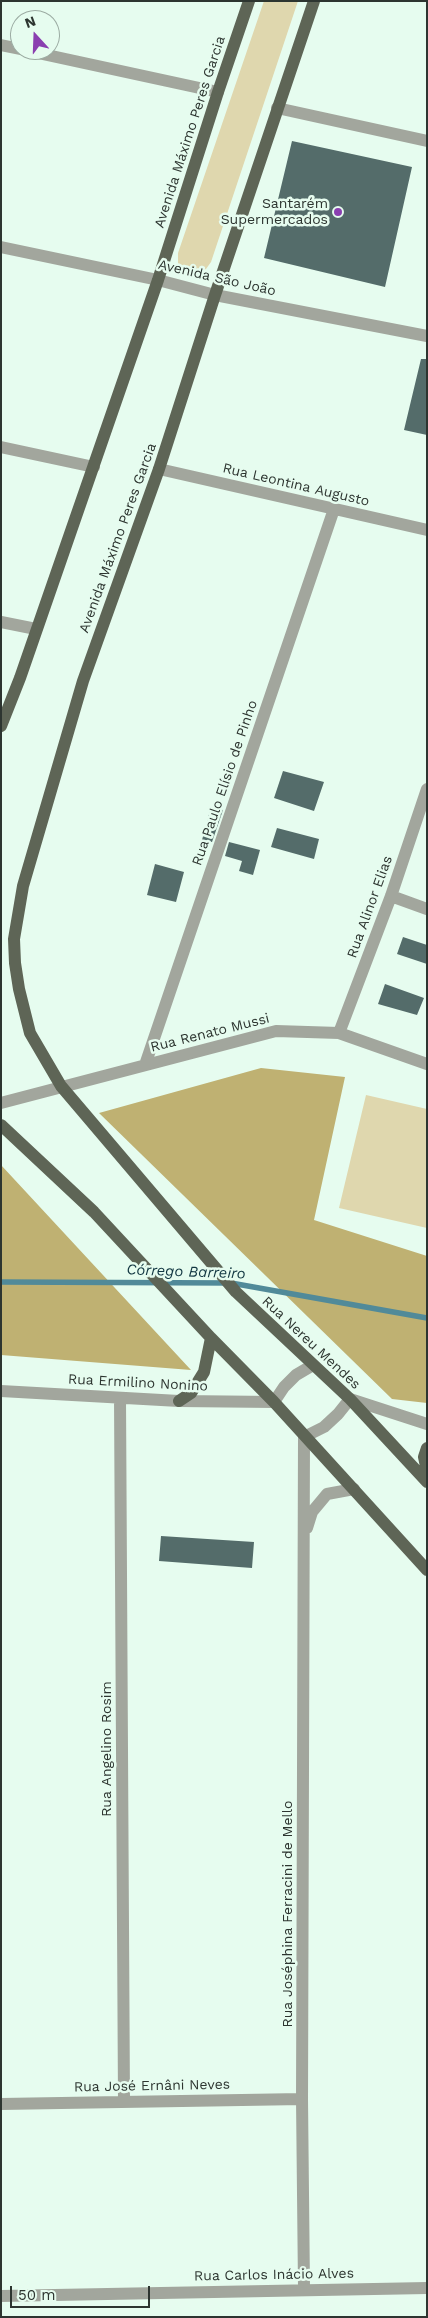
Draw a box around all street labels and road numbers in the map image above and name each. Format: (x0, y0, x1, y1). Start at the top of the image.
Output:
street label: Avenida Máximo Peres Garcia (151, 34, 229, 230)
street label: Avenida São João (156, 256, 278, 300)
street label: Avenida Máximo Peres Garcia (76, 441, 160, 635)
street label: Rua Leontina Augusto (221, 460, 371, 510)
street label: Rua Paulo Elísio de Pinho (189, 698, 261, 868)
street label: Rua Alinor Elias (344, 854, 396, 960)
street label: Rua Renato Mussi (149, 1010, 271, 1056)
street label: Rua Nereu Mendes (258, 1293, 364, 1393)
street label: Rua Ermilino Nonino (68, 1371, 208, 1395)
street label: Rua Angelino Rosim (99, 1681, 115, 1817)
street label: Rua Joséphina Ferracini de Mello (280, 1801, 296, 2027)
street label: Rua José Ernâni Neves (74, 2076, 230, 2096)
street label: Rua Carlos Inácio Alves (194, 2265, 354, 2285)

